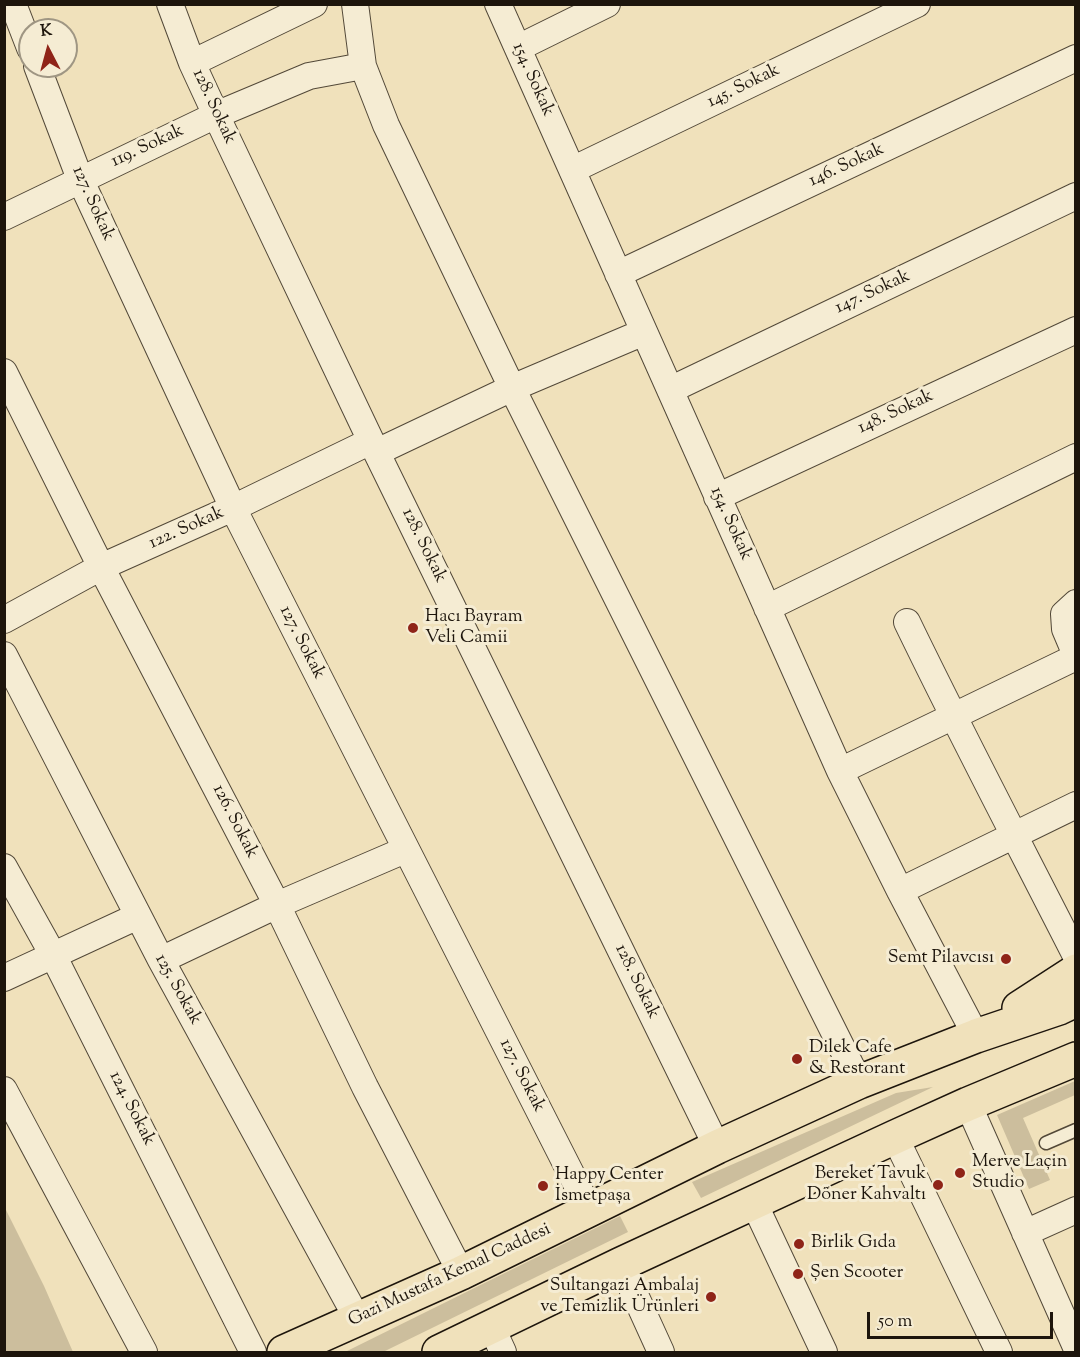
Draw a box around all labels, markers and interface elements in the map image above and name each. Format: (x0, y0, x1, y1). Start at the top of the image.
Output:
north arrow (18, 18, 78, 78)
text: K (39, 20, 53, 44)
street label: 154. Sokak (506, 40, 558, 120)
street label: 145. Sokak (704, 60, 784, 114)
street label: 128. Sokak (186, 66, 240, 148)
street label: 119. Sokak (108, 121, 188, 173)
street label: 146. Sokak (806, 139, 888, 193)
street label: 127. Sokak (66, 163, 118, 245)
street label: 147. Sokak (832, 266, 914, 320)
street label: 148. Sokak (855, 386, 937, 440)
street label: 154. Sokak (704, 484, 756, 564)
street label: 122. Sokak (146, 503, 228, 555)
street label: 128. Sokak (396, 505, 450, 587)
street label: 127. Sokak (273, 603, 329, 683)
place label: Hacı Bayram Veli Camii (425, 607, 523, 650)
marker: Hacı Bayram Veli Camii (406, 621, 420, 635)
street label: 126. Sokak (206, 781, 262, 863)
street label: 128. Sokak (609, 941, 663, 1023)
place label: Semt Pilavcısı (888, 948, 994, 970)
street label: 125. Sokak (149, 951, 205, 1029)
marker: Semt Pilavcısı (999, 952, 1013, 966)
street label: 127. Sokak (493, 1036, 549, 1116)
place label: Dilek Cafe & Restorant (809, 1038, 905, 1080)
marker: Dilek Cafe & Restorant (790, 1052, 804, 1066)
street label: 124. Sokak (103, 1068, 159, 1150)
place label: Merve Laçin Studio (972, 1152, 1067, 1194)
place label: Bereket Tavuk Döner Kahvaltı (807, 1164, 926, 1206)
place label: Happy Center İsmetpaşa (555, 1165, 664, 1208)
marker: Merve Laçin Studio (953, 1166, 967, 1180)
marker: Bereket Tavuk Döner Kahvaltı (931, 1178, 945, 1192)
marker: Happy Center İsmetpaşa (536, 1179, 550, 1193)
street label: Gazi Mustafa Kemal Caddesi (345, 1220, 555, 1332)
place label: Birlik Gıda (811, 1233, 896, 1255)
marker: Birlik Gıda (792, 1237, 806, 1251)
place label: Şen Scooter (810, 1263, 903, 1285)
marker: Şen Scooter (791, 1267, 805, 1281)
place label: Sultangazi Ambalaj ve Temizlik Ürünleri (540, 1276, 699, 1318)
marker: Sultangazi Ambalaj ve Temizlik Ürünleri (704, 1290, 718, 1304)
scale bar (870, 1300, 1056, 1338)
text: 50 m (878, 1309, 912, 1335)

